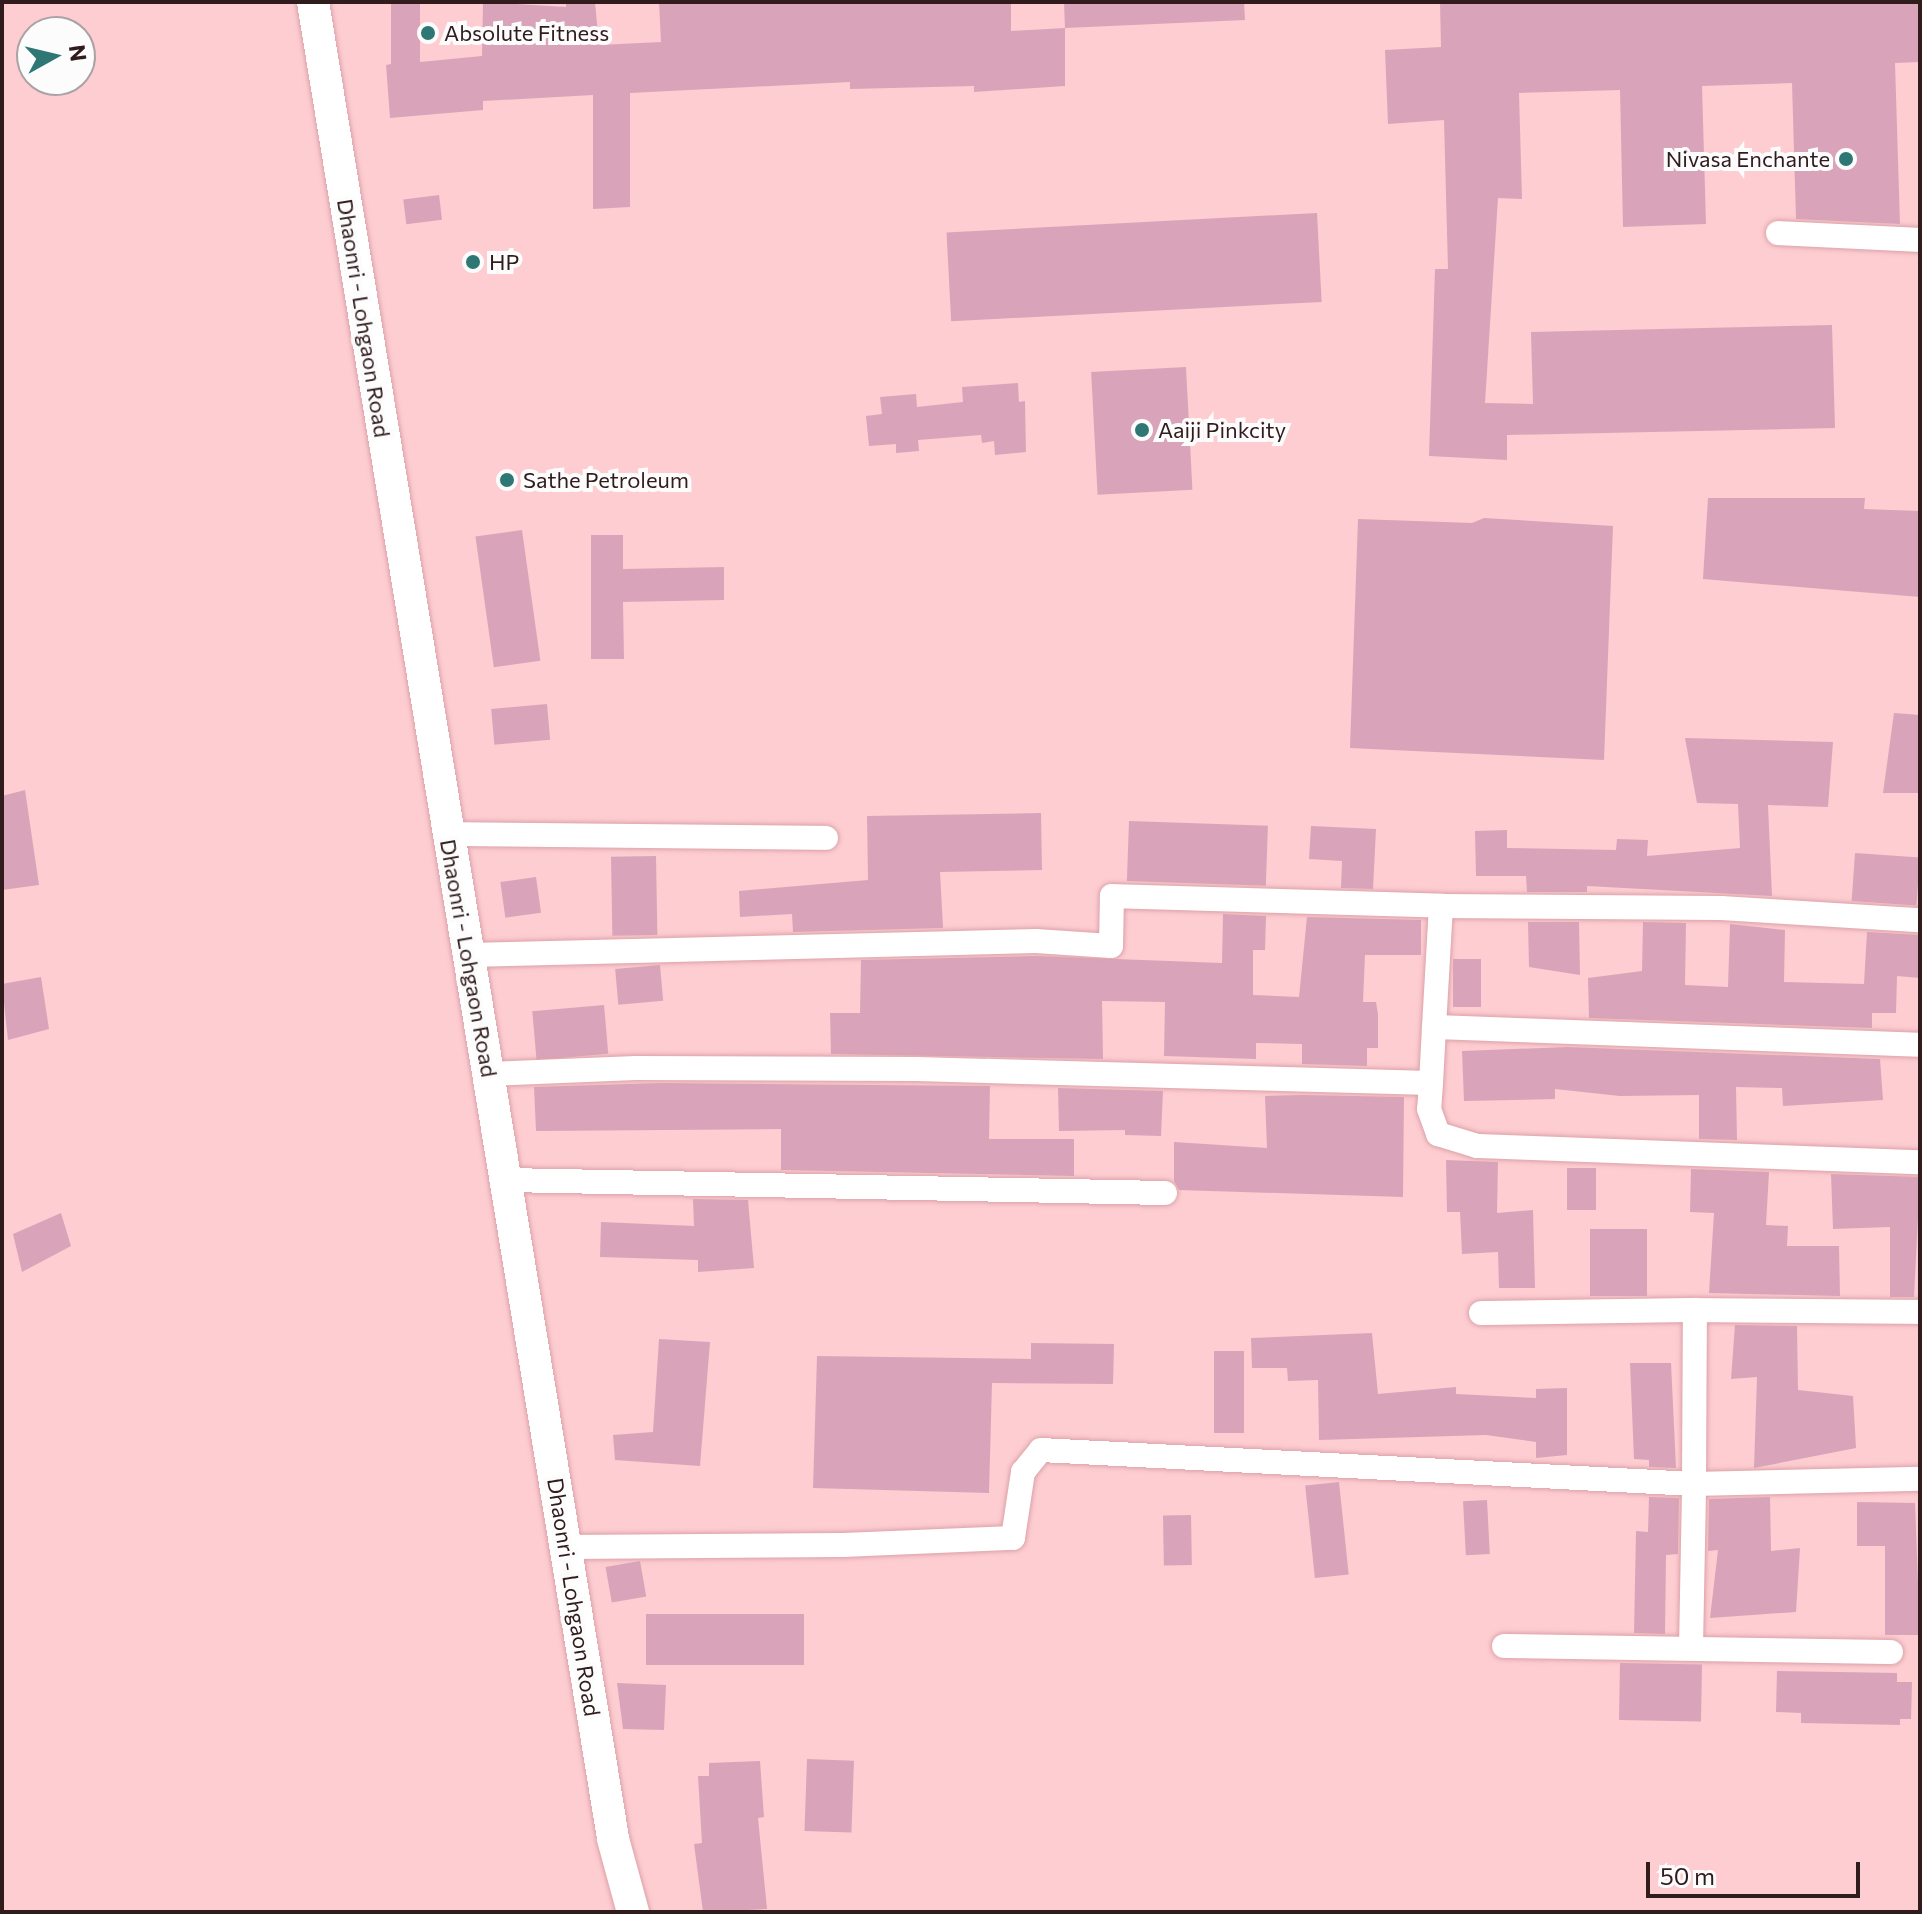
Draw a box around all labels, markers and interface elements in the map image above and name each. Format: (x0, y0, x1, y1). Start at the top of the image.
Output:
north arrow (16, 16, 96, 96)
place label: Absolute Fitness (444, 20, 609, 46)
marker: Absolute Fitness (419, 24, 437, 42)
text: N (64, 43, 93, 63)
place label: Nivasa Enchante (1666, 146, 1830, 172)
marker: Nivasa Enchante (1837, 150, 1855, 168)
street label: Dhaonri - Lohgaon Road (332, 197, 396, 439)
place label: HP (489, 249, 519, 275)
marker: HP (464, 253, 482, 271)
place label: Aaiji Pinkcity (1158, 417, 1286, 443)
marker: Aaiji Pinkcity (1133, 421, 1151, 439)
place label: Sathe Petroleum (523, 467, 689, 493)
marker: Sathe Petroleum (498, 471, 516, 489)
street label: Dhaonri - Lohgaon Road (435, 837, 503, 1079)
street label: Dhaonri - Lohgaon Road (542, 1476, 606, 1718)
scale bar (1650, 1846, 1864, 1896)
text: 50 m (1660, 1861, 1715, 1890)

